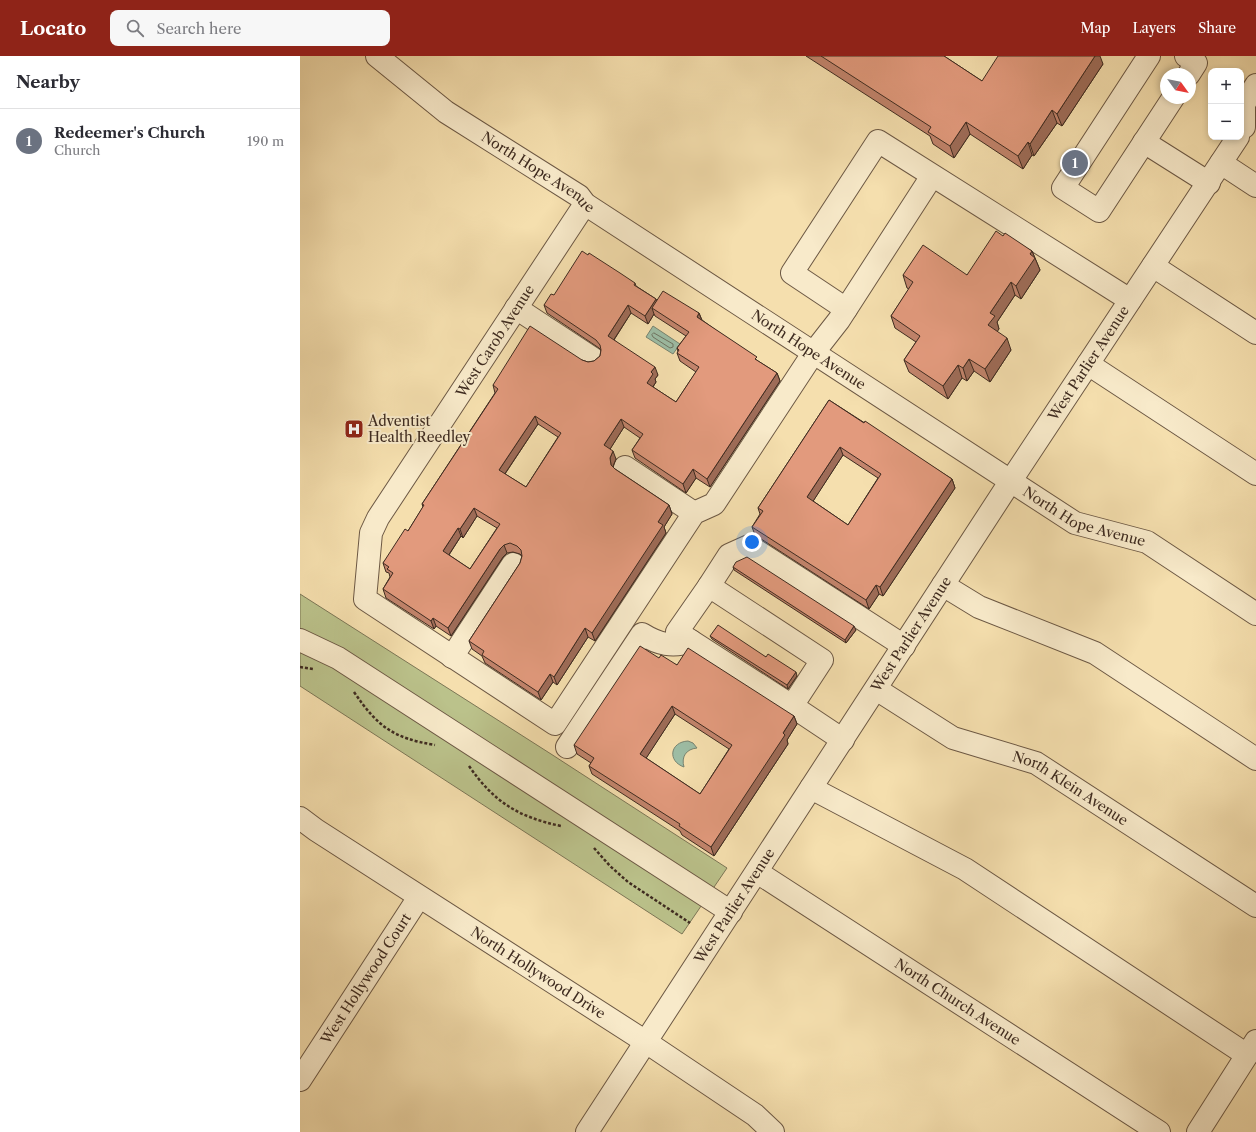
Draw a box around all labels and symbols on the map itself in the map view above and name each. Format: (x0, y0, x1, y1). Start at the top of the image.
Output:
north arrow (1160, 68, 1196, 104)
street label: North Hope Avenue (478, 128, 598, 217)
pin: 1 (1062, 148, 1088, 178)
street label: West Carob Avenue (451, 281, 538, 401)
street label: West Parlier Avenue (1044, 302, 1133, 425)
street label: North Hope Avenue (748, 306, 869, 393)
place label: Adventist Health Reedley (367, 412, 471, 446)
hospital icon: Adventist Health Reedley (343, 418, 365, 440)
street label: North Hope Avenue (1020, 483, 1148, 550)
your location (742, 532, 762, 552)
street label: West Parlier Avenue (866, 573, 955, 696)
street label: North Klein Avenue (1010, 747, 1132, 830)
street label: West Parlier Avenue (690, 845, 778, 968)
street label: West Hollywood Court (316, 910, 415, 1048)
street label: North Hollywood Drive (467, 923, 609, 1023)
street label: North Church Avenue (891, 955, 1024, 1049)

